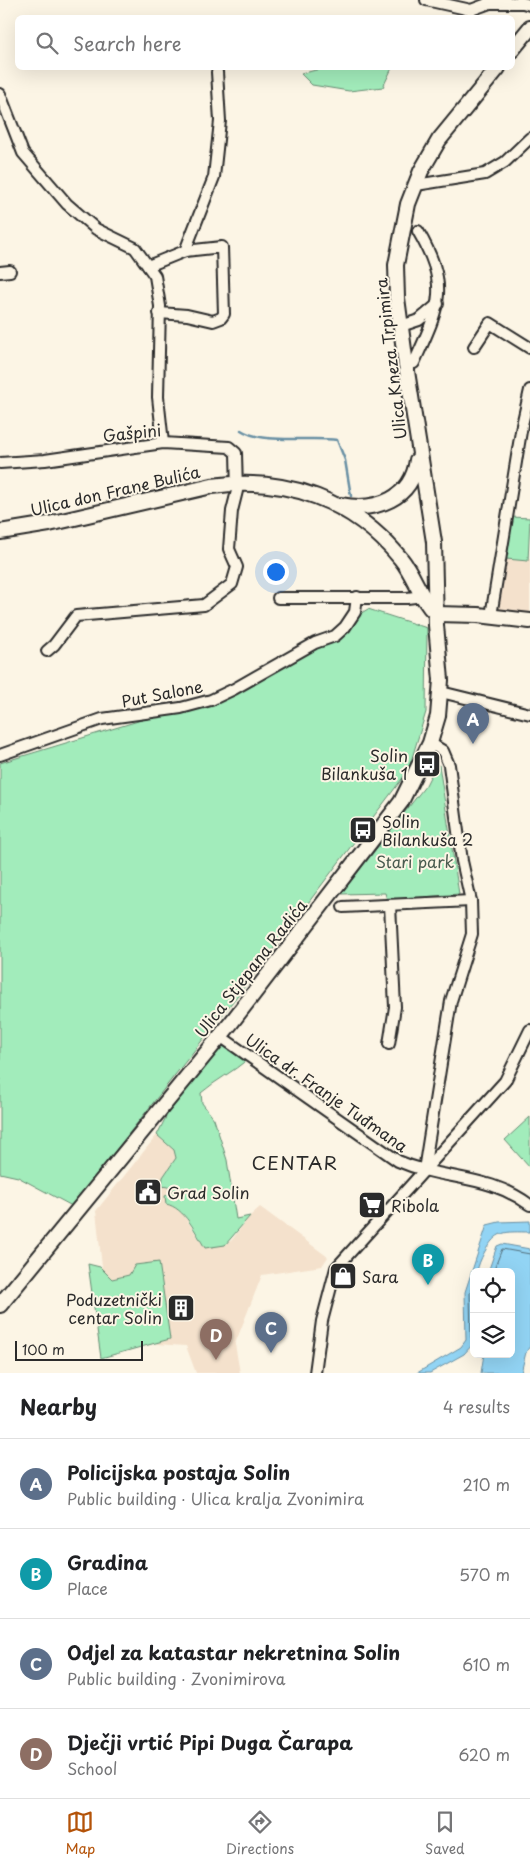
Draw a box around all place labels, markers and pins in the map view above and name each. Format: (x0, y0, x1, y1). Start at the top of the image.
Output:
pin: A (457, 703, 489, 744)
place label: Solin Bilankuša 1 (321, 743, 408, 785)
bus stop icon: Solin Bilankuša 1 (412, 749, 442, 779)
place label: Solin Bilankuša 2 (382, 809, 473, 851)
bus stop icon: Solin Bilankuša 2 (348, 815, 378, 845)
public building icon: Grad Solin (133, 1177, 163, 1207)
place label: Grad Solin (167, 1180, 250, 1204)
supermarket icon: Ribola (357, 1190, 387, 1220)
place label: Ribola (391, 1193, 439, 1217)
pin: B (412, 1244, 444, 1285)
shop icon: Sara (328, 1261, 358, 1291)
place label: Sara (362, 1264, 398, 1288)
place label: Poduzetnički centar Solin (66, 1287, 162, 1329)
building icon: Poduzetnički centar Solin (166, 1293, 196, 1323)
pin: C (255, 1312, 287, 1353)
pin: D (200, 1319, 232, 1360)

